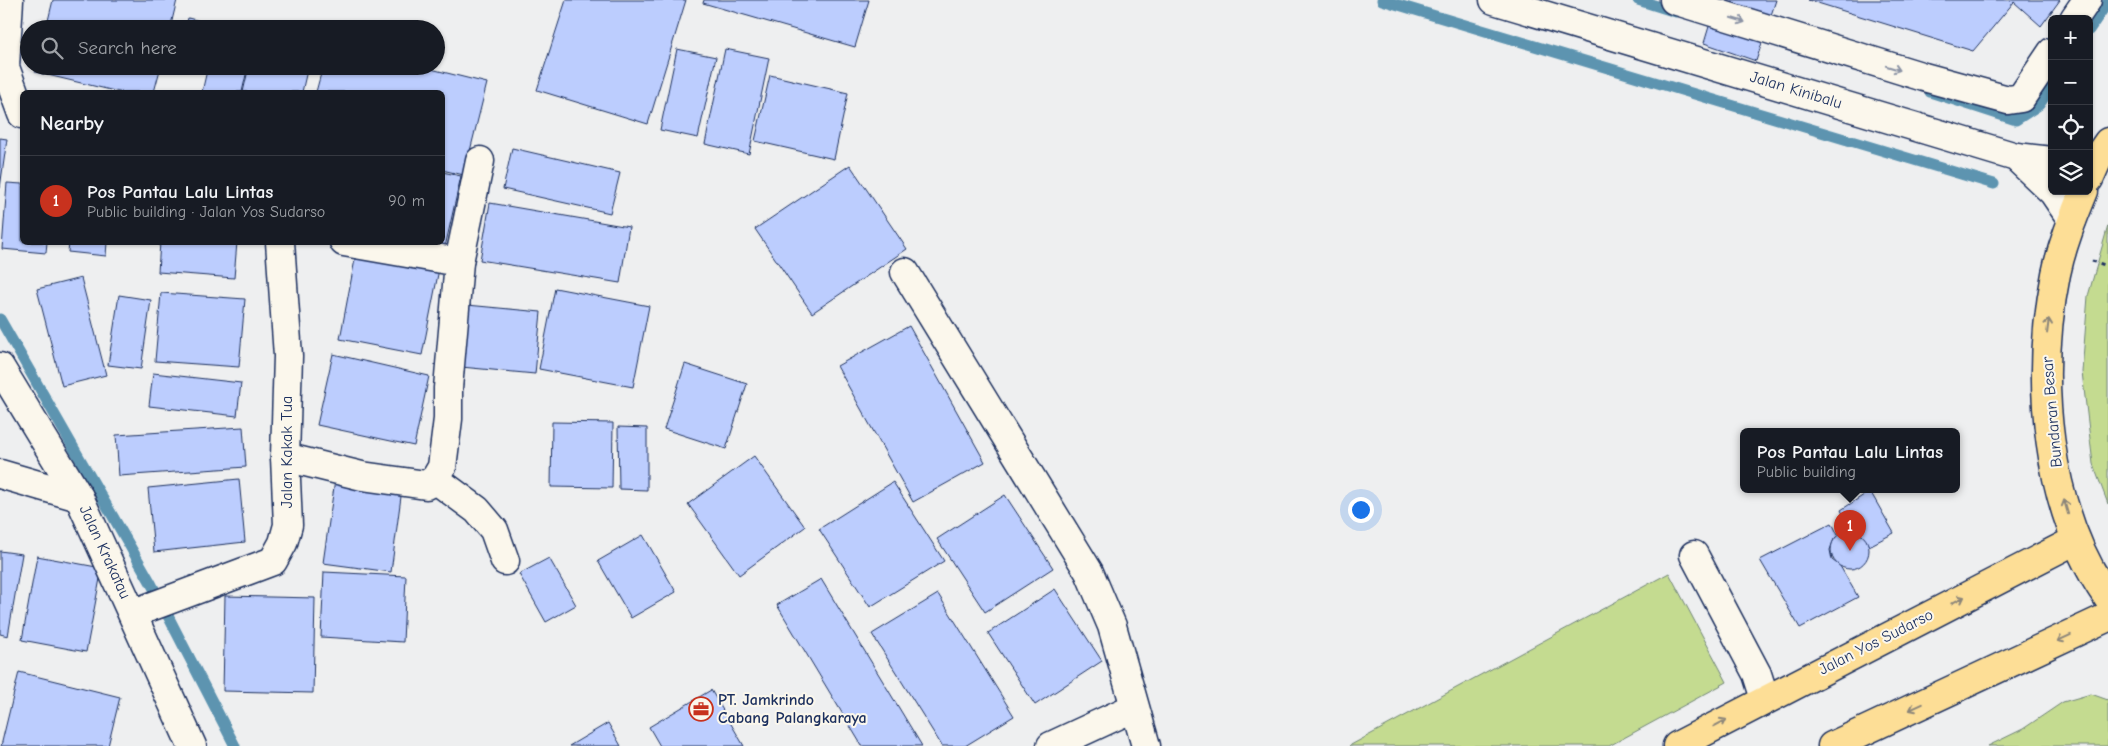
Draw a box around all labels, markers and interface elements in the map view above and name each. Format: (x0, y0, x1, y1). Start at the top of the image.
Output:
one-way arrow (1729, 15, 1745, 25)
map controls (2048, 15, 2093, 195)
button: + (2048, 15, 2093, 60)
search box (20, 20, 445, 75)
icon: search (38, 34, 66, 62)
text: Search here (78, 37, 177, 59)
button: − (2048, 60, 2093, 105)
one-way arrow (1884, 63, 1900, 73)
street label: Jalan Kinibalu (1748, 67, 1844, 113)
button: locate (2048, 105, 2093, 150)
text: Nearby (40, 111, 104, 135)
button: layers (2048, 150, 2093, 195)
text: Pos Pantau Lalu Lintas (87, 181, 273, 203)
text: 1 (53, 192, 59, 210)
text: 90 m (388, 192, 425, 210)
text: Public building · Jalan Yos Sudarso (87, 203, 325, 221)
one-way arrow (2043, 318, 2053, 334)
street label: Bundaran Besar (2038, 355, 2066, 468)
street label: Jalan Kakak Tua (278, 396, 296, 508)
popup (1740, 428, 1960, 493)
text: Pos Pantau Lalu Lintas (1757, 441, 1943, 463)
text: Public building (1757, 463, 1856, 481)
your location (1348, 497, 1374, 523)
one-way arrow (2061, 499, 2071, 515)
street label: Jalan Krakatau (76, 502, 134, 602)
pin: 1 (1834, 510, 1866, 551)
one-way arrow (1950, 595, 1965, 604)
street label: Jalan Yos Sudarso (1816, 605, 1936, 679)
one-way arrow (2057, 634, 2072, 643)
place label: PT. Jamkrindo Cabang Palangkaraya (718, 691, 867, 727)
office icon: PT. Jamkrindo Cabang Palangkaraya (688, 696, 714, 722)
one-way arrow (1909, 702, 1924, 712)
one-way arrow (1712, 718, 1727, 727)

